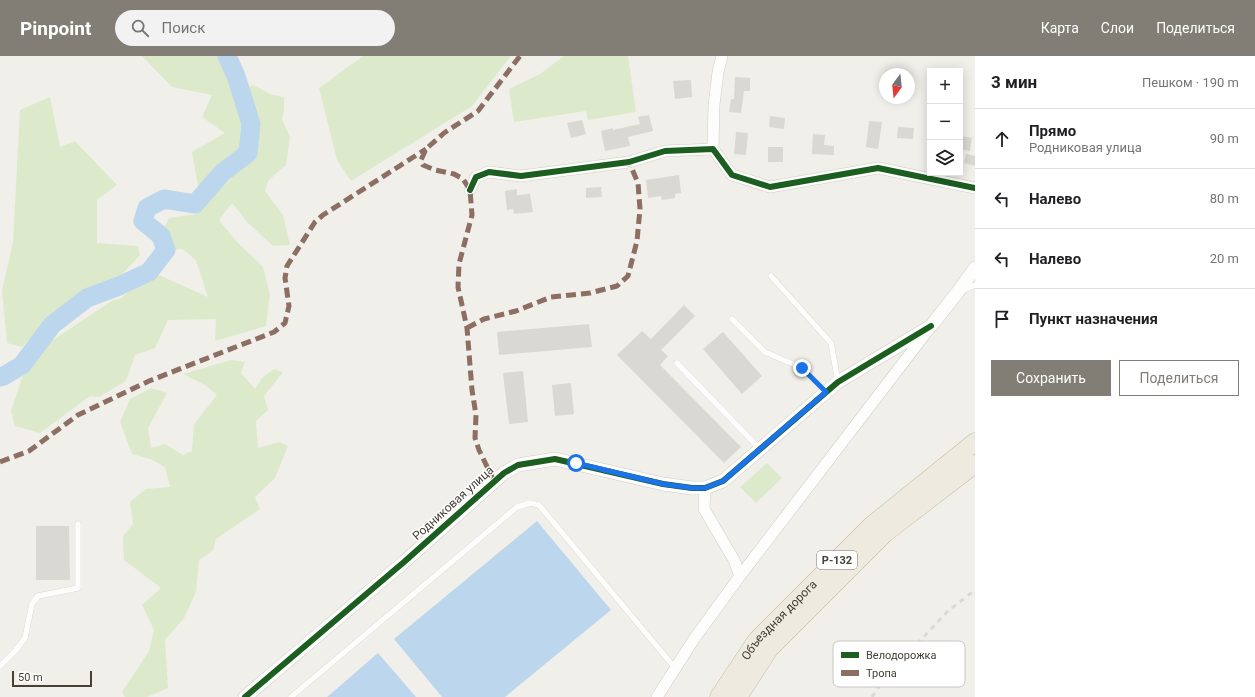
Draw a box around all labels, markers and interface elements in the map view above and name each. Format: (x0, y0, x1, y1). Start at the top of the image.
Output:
search box (115, 10, 395, 46)
text: Pinpoint (20, 17, 91, 40)
icon: search (129, 17, 151, 39)
text: Поиск (161, 19, 205, 37)
text: Карта (1041, 20, 1079, 36)
text: Слои (1101, 20, 1134, 36)
text: Поделиться (1156, 20, 1235, 36)
north arrow (879, 68, 915, 104)
map controls (927, 68, 963, 176)
button: + (927, 68, 963, 104)
text: 3 мин (991, 72, 1037, 92)
text: Пешком · 190 m (1142, 75, 1239, 90)
button: − (927, 104, 963, 140)
text: Прямо (1029, 122, 1076, 140)
icon: ahead (991, 128, 1013, 150)
text: 90 m (1210, 131, 1239, 146)
button: layers (927, 140, 963, 176)
text: Родниковая улица (1029, 140, 1142, 155)
icon: left (991, 188, 1013, 210)
text: Налево (1029, 190, 1081, 208)
text: 80 m (1210, 191, 1239, 206)
icon: left (991, 248, 1013, 270)
text: Налево (1029, 250, 1081, 268)
text: 20 m (1210, 251, 1239, 266)
icon: arrive (991, 308, 1013, 330)
text: Пункт назначения (1029, 310, 1158, 328)
route end (793, 359, 811, 377)
button: Сохранить (991, 360, 1111, 396)
button: Поделиться (1119, 360, 1239, 396)
route start (567, 454, 585, 472)
street label: Родниковая улица (410, 463, 496, 543)
road number: Р-132 (817, 551, 857, 569)
street label: Объездная дорога (739, 577, 820, 663)
legend (833, 641, 965, 687)
text: Велодорожка (866, 649, 937, 662)
text: Тропа (866, 667, 897, 680)
scale bar (12, 669, 92, 688)
text: 50 m (18, 671, 43, 684)

